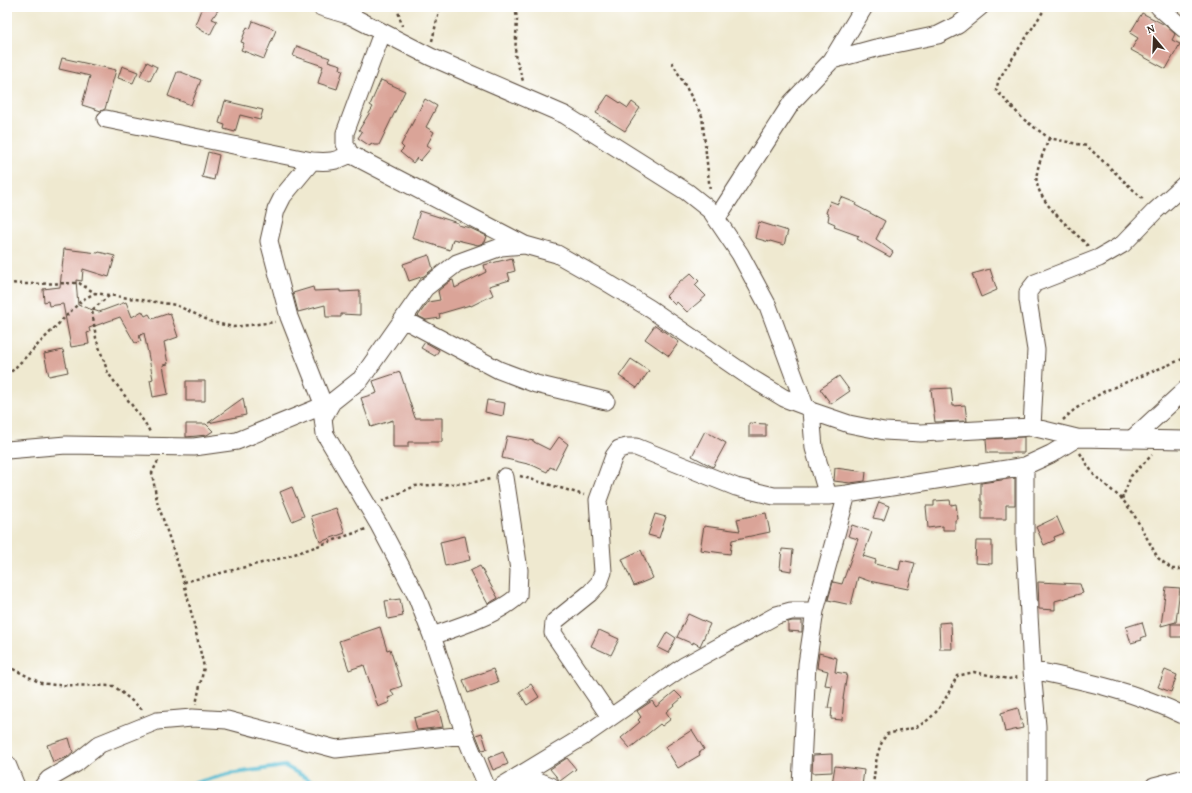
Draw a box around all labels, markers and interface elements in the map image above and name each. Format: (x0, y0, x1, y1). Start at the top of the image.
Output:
north arrow (1134, 18, 1174, 58)
text: N (1145, 20, 1157, 37)

